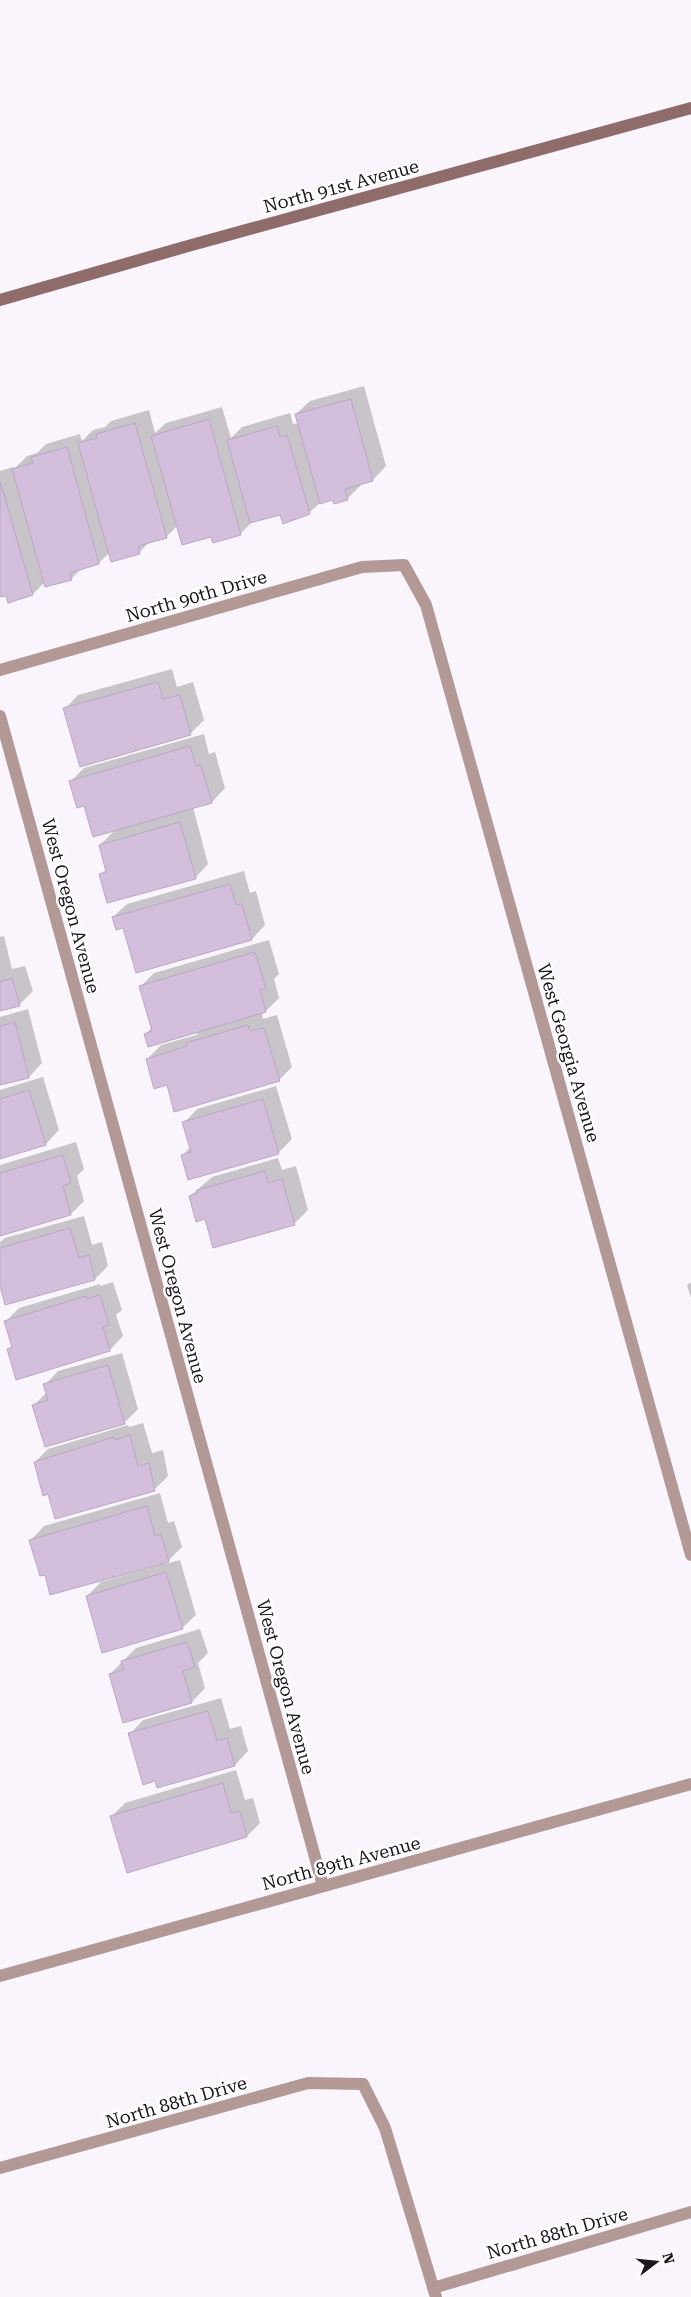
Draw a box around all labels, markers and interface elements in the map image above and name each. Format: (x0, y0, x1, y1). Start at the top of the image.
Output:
street label: North 91st Avenue (261, 155, 421, 217)
street label: North 90th Drive (123, 566, 269, 626)
street label: West Oregon Avenue (38, 816, 104, 996)
street label: West Georgia Avenue (533, 961, 605, 1145)
street label: West Oregon Avenue (145, 1206, 211, 1386)
street label: West Oregon Avenue (253, 1597, 319, 1777)
street label: North 89th Avenue (259, 1832, 423, 1894)
street label: North 88th Drive (103, 2072, 249, 2132)
street label: North 88th Drive (484, 2203, 630, 2263)
north arrow (631, 2237, 681, 2287)
text: N (659, 2251, 678, 2266)

